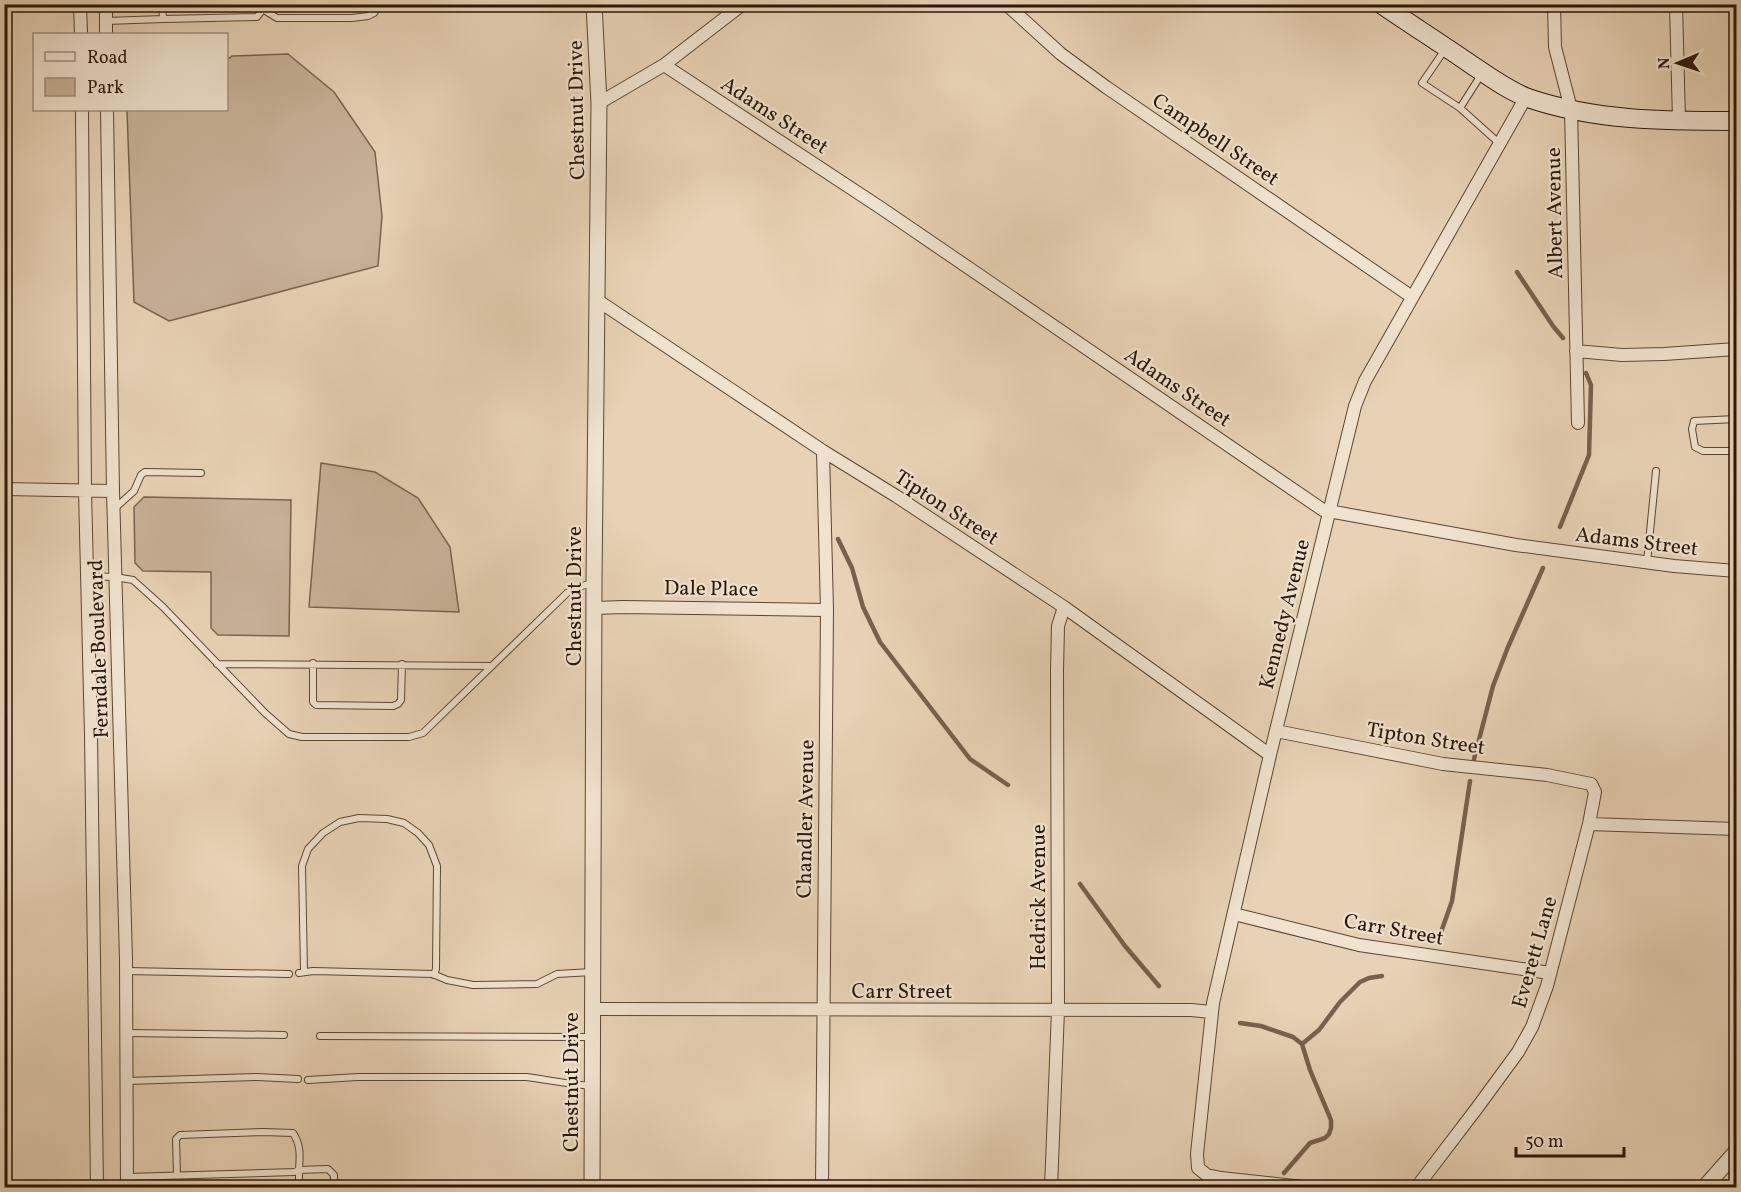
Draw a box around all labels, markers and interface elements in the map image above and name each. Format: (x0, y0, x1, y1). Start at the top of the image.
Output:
legend (33, 33, 228, 111)
north arrow (1648, 33, 1708, 93)
street label: Chestnut Drive (562, 40, 593, 180)
text: Road (87, 46, 128, 71)
text: N (1654, 57, 1676, 70)
street label: Adams Street (715, 70, 834, 162)
text: Park (87, 76, 124, 101)
street label: Campbell Street (1146, 87, 1285, 194)
street label: Albert Avenue (1540, 147, 1571, 279)
street label: Adams Street (1118, 342, 1236, 435)
street label: Tipton Street (888, 463, 1004, 553)
street label: Adams Street (1574, 521, 1700, 564)
street label: Chestnut Drive (561, 526, 590, 666)
street label: Kennedy Avenue (1253, 536, 1318, 693)
street label: Ferndale Boulevard (82, 559, 117, 739)
street label: Dale Place (663, 574, 759, 605)
street label: Tipton Street (1364, 716, 1487, 763)
street label: Chandler Avenue (791, 739, 822, 899)
street label: Hedrick Avenue (1025, 824, 1054, 970)
street label: Everett Lane (1506, 893, 1565, 1012)
street label: Carr Street (1341, 907, 1446, 954)
street label: Carr Street (851, 978, 953, 1007)
street label: Chestnut Drive (558, 1012, 587, 1152)
scale bar (1516, 1120, 1624, 1158)
text: 50 m (1525, 1130, 1564, 1155)

